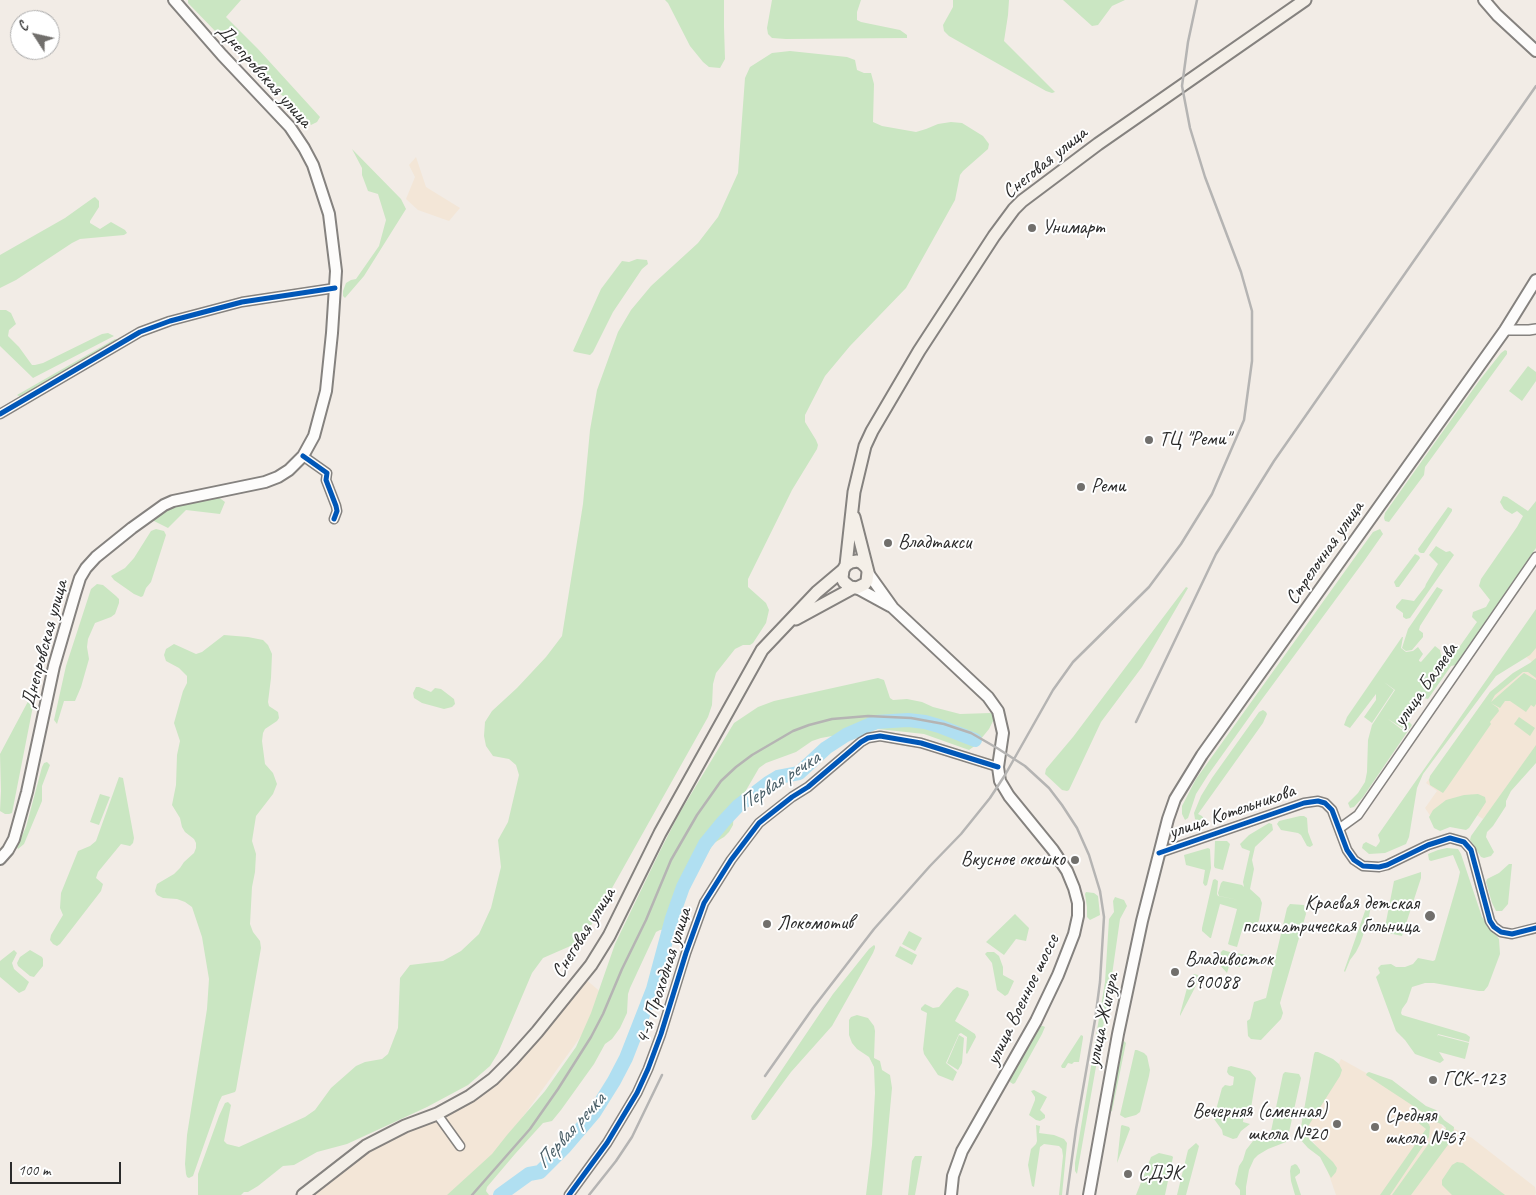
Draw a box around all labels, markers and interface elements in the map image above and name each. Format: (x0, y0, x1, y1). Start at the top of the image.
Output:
north arrow (10, 10, 60, 60)
text: С (14, 19, 32, 34)
street label: Днепровская улица (211, 19, 317, 133)
street label: Снеговая улица (998, 122, 1092, 204)
place label: Унимарт (1042, 216, 1104, 240)
marker: Унимарт (1026, 222, 1038, 234)
place label: ТЦ "Реми" (1159, 428, 1230, 452)
marker: ТЦ "Реми" (1143, 434, 1155, 446)
place label: Реми (1091, 475, 1126, 499)
marker: Реми (1075, 481, 1087, 493)
street label: Стрелочная улица (1281, 497, 1369, 609)
place label: Владтакси (898, 531, 971, 555)
marker: Владтакси (882, 537, 894, 549)
street label: Днепровская улица (16, 578, 74, 710)
street label: улица Баляева (1388, 638, 1464, 732)
water label: Первая речка (733, 746, 825, 818)
street label: улица Котельникова (1166, 779, 1298, 845)
place label: Вкусное окошко (961, 848, 1065, 872)
marker: Вкусное окошко (1069, 854, 1081, 866)
street label: Снеговая улица (547, 883, 621, 983)
place label: Краевая детская психиатрическая больница (1242, 892, 1419, 939)
street label: 4-я Проходная улица (631, 905, 697, 1047)
marker: Краевая детская психиатрическая больница (1423, 909, 1437, 923)
place label: Локомотив (777, 912, 853, 936)
marker: Локомотив (761, 918, 773, 930)
street label: улица Военное шоссе (981, 931, 1065, 1069)
place label: Владивосток 690088 (1185, 948, 1273, 995)
marker: Владивосток 690088 (1169, 966, 1181, 978)
street label: улица Жигура (1081, 971, 1125, 1069)
place label: ГСК-123 (1443, 1068, 1505, 1092)
marker: ГСК-123 (1427, 1074, 1439, 1086)
water label: Первая речка (531, 1088, 611, 1174)
place label: Вечерняя (сменная) школа №20 (1193, 1100, 1327, 1147)
place label: Средняя школа №67 (1385, 1104, 1465, 1151)
marker: Вечерняя (сменная) школа №20 (1331, 1118, 1343, 1130)
marker: Средняя школа №67 (1369, 1121, 1381, 1133)
scale bar (12, 1152, 124, 1184)
text: 100 m (18, 1161, 50, 1180)
place label: СДЭК (1138, 1162, 1182, 1186)
marker: СДЭК (1122, 1168, 1134, 1180)

